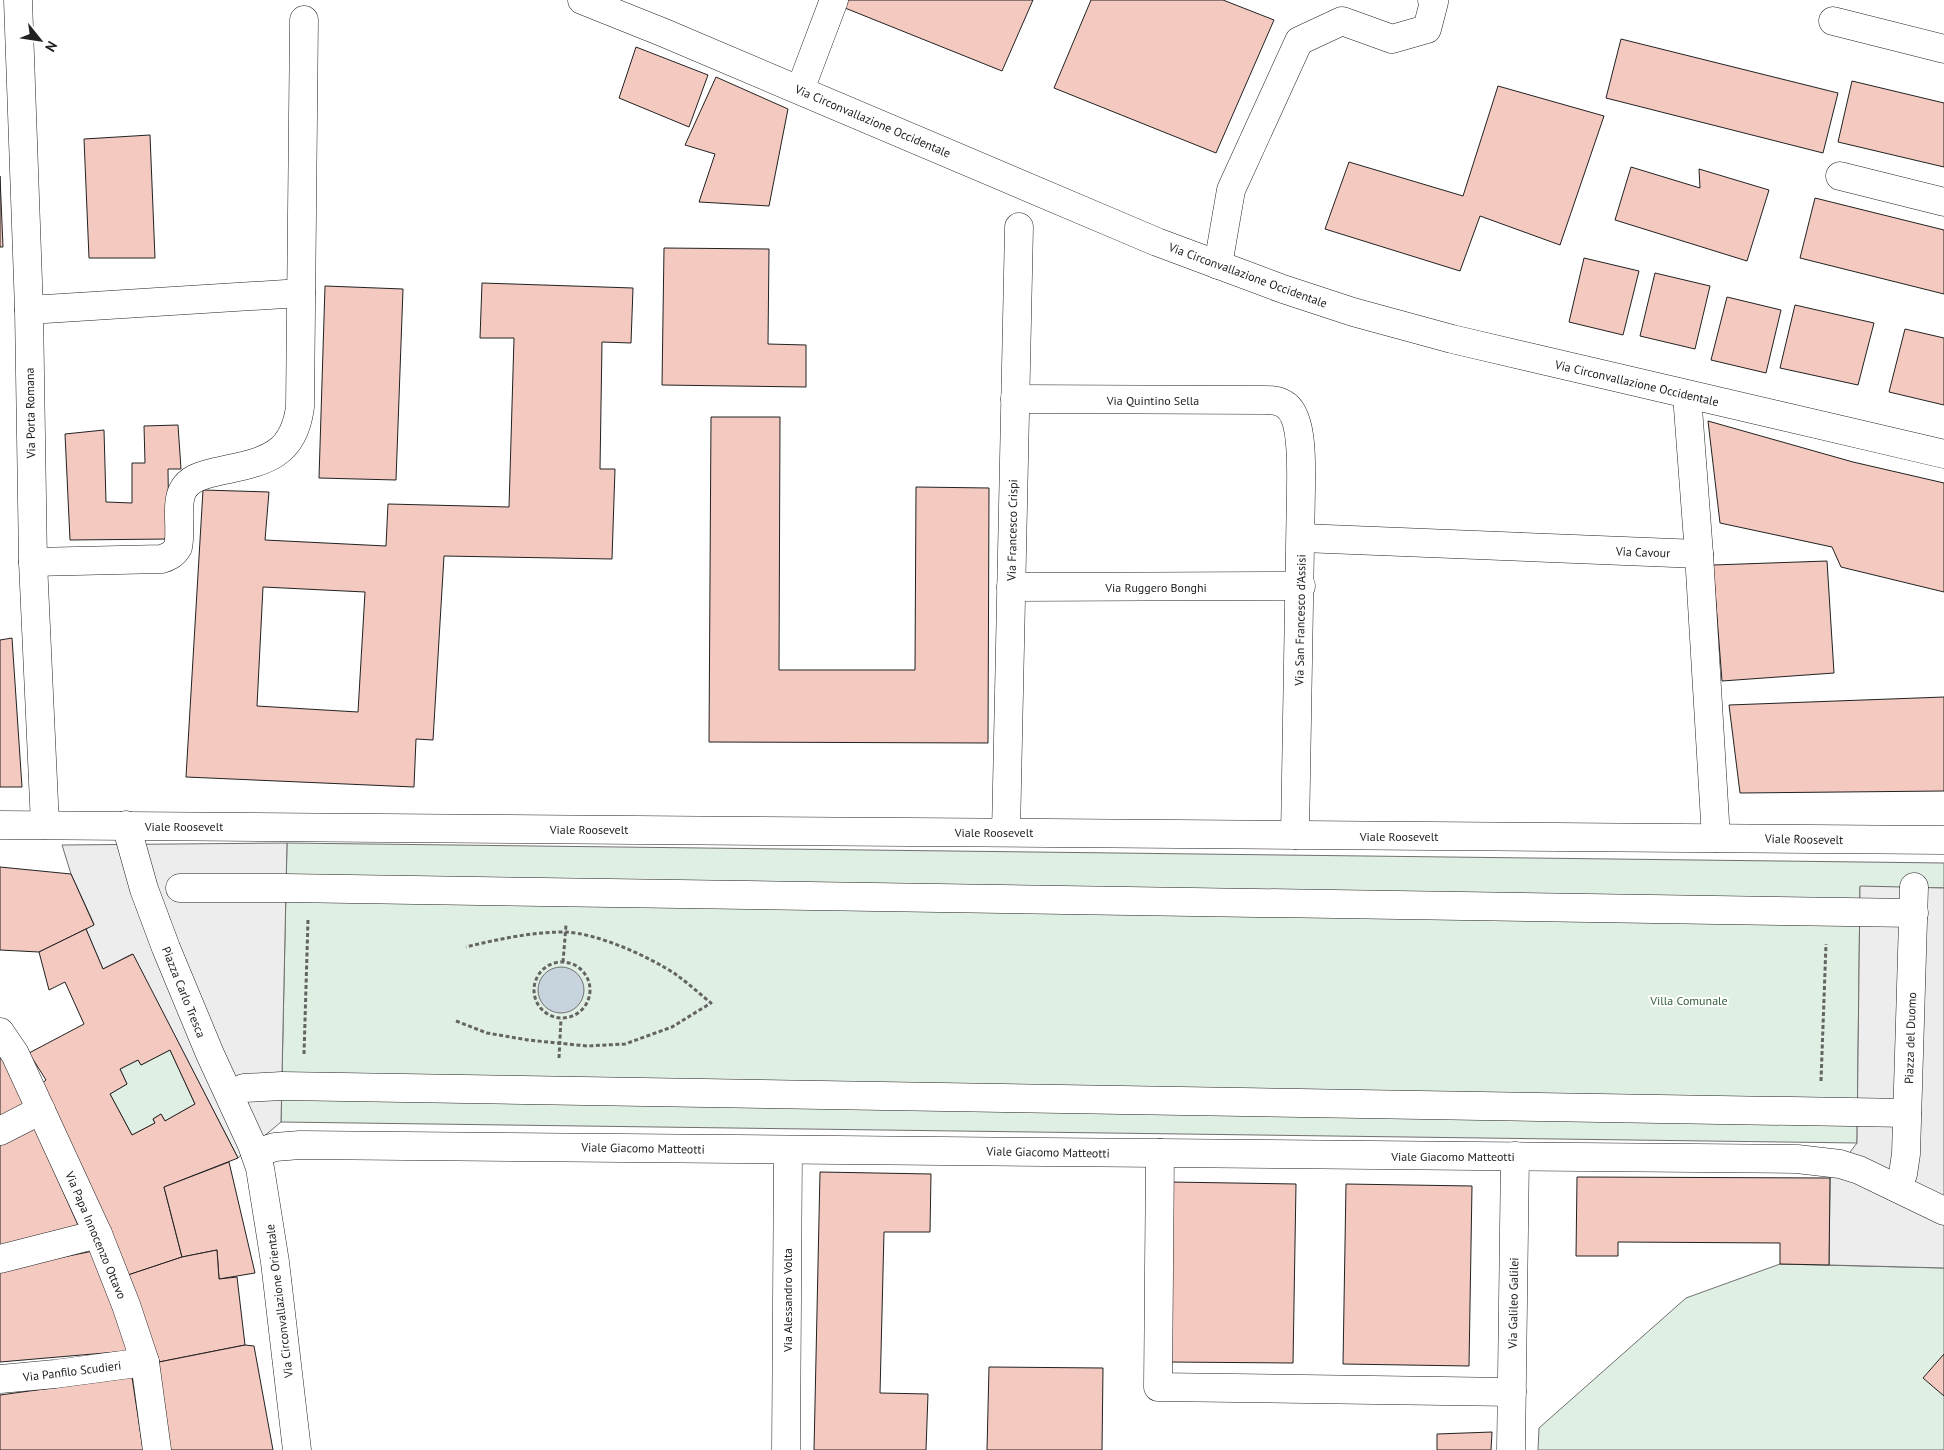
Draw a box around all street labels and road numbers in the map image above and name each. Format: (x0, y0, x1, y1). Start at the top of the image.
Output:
street label: Via Circonvallazione Occidentale (792, 81, 953, 161)
street label: Via Circonvallazione Occidentale (1166, 239, 1329, 311)
street label: Via Circonvallazione Occidentale (1553, 357, 1720, 409)
street label: Via Porta Romana (22, 367, 38, 460)
street label: Via Quintino Sella (1106, 393, 1199, 408)
street label: Via Francesco Crispi (1004, 479, 1020, 582)
street label: Via Cavour (1615, 544, 1670, 560)
street label: Via San Francesco d'Assisi (1291, 554, 1309, 687)
street label: Via Ruggero Bonghi (1104, 580, 1207, 595)
street label: Viale Roosevelt (144, 819, 223, 834)
street label: Viale Roosevelt (549, 822, 628, 837)
street label: Viale Roosevelt (954, 825, 1033, 840)
street label: Viale Roosevelt (1359, 829, 1438, 844)
street label: Viale Roosevelt (1764, 831, 1843, 847)
street label: Piazza Carlo Tresca (159, 944, 209, 1040)
street label: Piazza del Duomo (1901, 992, 1919, 1084)
street label: Viale Giacomo Matteotti (580, 1139, 705, 1157)
street label: Viale Giacomo Matteotti (985, 1143, 1110, 1161)
street label: Viale Giacomo Matteotti (1390, 1149, 1515, 1164)
street label: Via Papa Innocenzo Ottavo (62, 1168, 130, 1301)
street label: Via Circonvallazione Orientale (262, 1223, 296, 1380)
street label: Via Alessandro Volta (780, 1248, 795, 1353)
street label: Via Galileo Galilei (1505, 1257, 1521, 1350)
street label: Via Panfilo Scudieri (21, 1358, 122, 1385)

